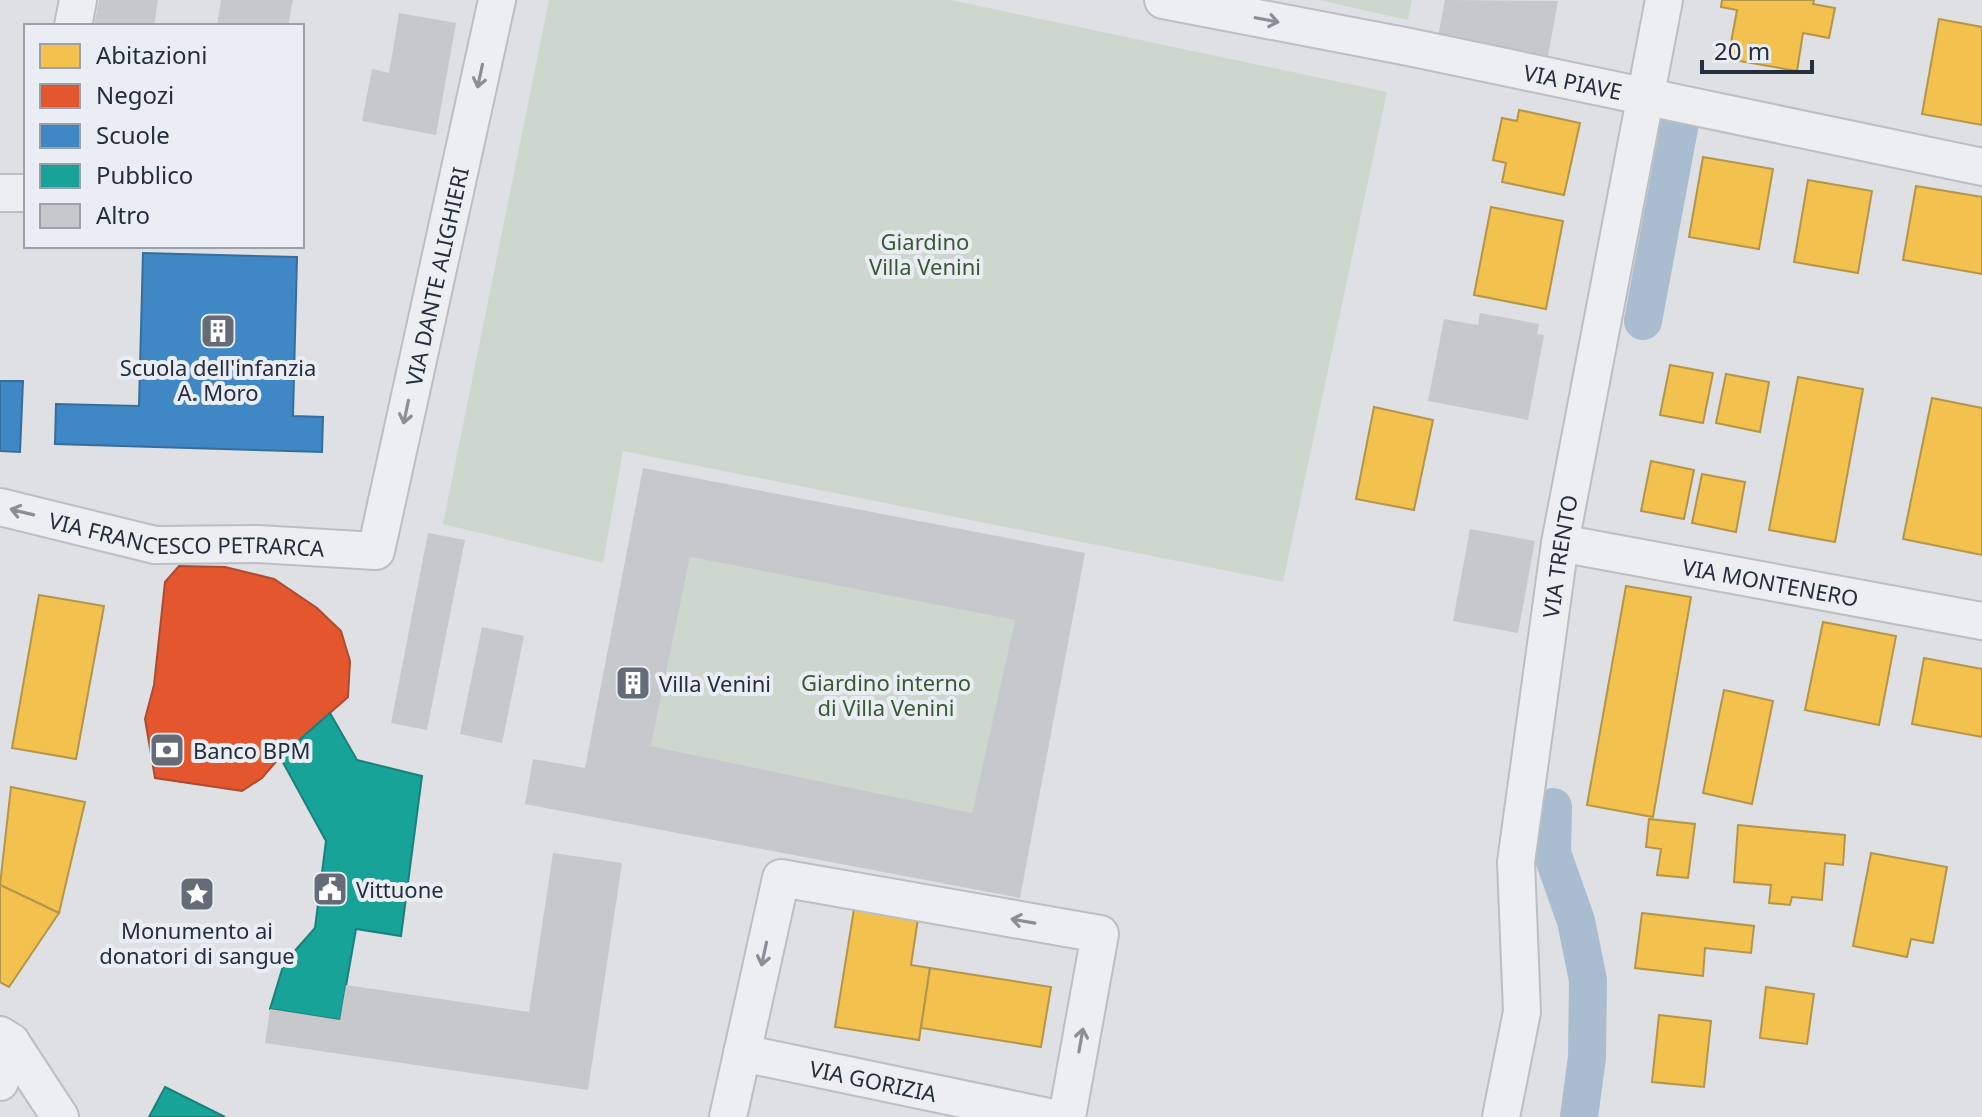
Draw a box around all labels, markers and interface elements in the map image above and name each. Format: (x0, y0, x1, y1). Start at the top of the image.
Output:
one-way arrow (1254, 13, 1280, 28)
legend (24, 24, 304, 248)
scale bar (1702, 24, 1812, 74)
text: 20 m (1714, 34, 1770, 67)
text: Abitazioni (96, 38, 207, 71)
street label: VIA PIAVE (1521, 56, 1625, 106)
one-way arrow (472, 63, 487, 89)
text: Negozi (96, 78, 174, 111)
text: Scuole (96, 118, 170, 151)
text: Pubblico (96, 158, 193, 191)
street label: VIA DANTE ALIGHIERI (398, 164, 475, 389)
text: Altro (96, 198, 150, 231)
park label: Giardino Villa Venini (869, 226, 981, 281)
building icon: Scuola dell'infanzia A. Moro (199, 312, 237, 350)
place label: Scuola dell'infanzia A. Moro (120, 352, 316, 407)
one-way arrow (398, 399, 413, 425)
street label: VIA TRENTO (1535, 492, 1584, 620)
one-way arrow (10, 504, 36, 519)
street label: VIA FRANCESCO PETRARCA (46, 505, 326, 563)
street label: VIA MONTENERO (1680, 551, 1861, 613)
building icon: Villa Venini (614, 664, 652, 702)
park label: Giardino interno di Villa Venini (801, 667, 971, 722)
place label: Villa Venini (659, 668, 771, 698)
bank icon: Banco BPM (148, 731, 186, 769)
place label: Banco BPM (193, 735, 310, 765)
public building icon: Vittuone (311, 870, 349, 908)
place label: Vittuone (356, 874, 444, 904)
place icon: Monumento ai donatori di sangue (178, 875, 216, 913)
one-way arrow (1011, 912, 1036, 927)
place label: Monumento ai donatori di sangue (99, 915, 295, 970)
one-way arrow (756, 941, 771, 966)
one-way arrow (1074, 1028, 1089, 1053)
street label: VIA GORIZIA (807, 1053, 940, 1108)

